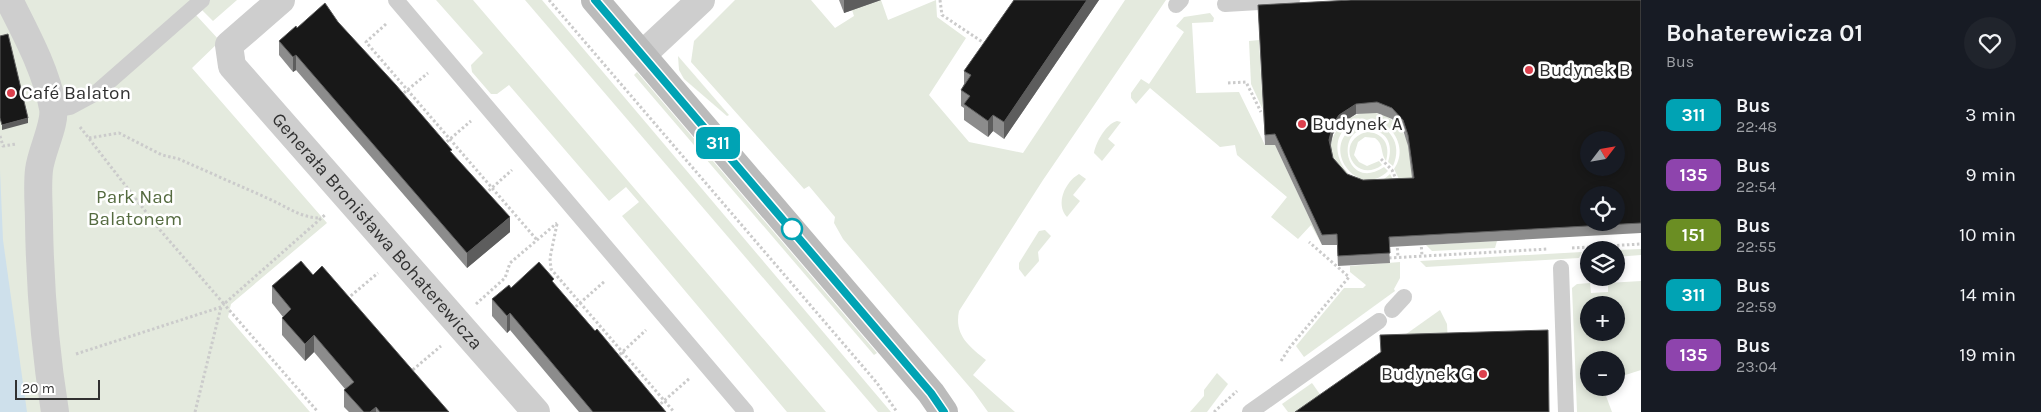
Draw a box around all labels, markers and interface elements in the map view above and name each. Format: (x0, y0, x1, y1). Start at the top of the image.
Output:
button: heart (1964, 17, 2016, 69)
text: Bohaterewicza 01 (1666, 19, 1863, 47)
text: Bus (1666, 52, 1694, 71)
place label: Budynek B (1539, 59, 1631, 81)
marker: Budynek B (1523, 64, 1535, 76)
place label: Café Balaton (21, 82, 131, 104)
marker: Café Balaton (5, 87, 17, 99)
text: Bus (1736, 95, 1770, 117)
text: 311 (1681, 104, 1706, 126)
text: 3 min (1965, 104, 2016, 126)
street label: Generała Bronisława Bohaterewicza (267, 108, 487, 354)
place label: Budynek A (1312, 113, 1403, 135)
text: 22:48 (1736, 117, 1777, 136)
marker: Budynek A (1296, 118, 1308, 130)
line badge: 311 (689, 127, 747, 159)
north arrow (1580, 131, 1625, 176)
map controls (1580, 131, 1625, 396)
text: 311 (706, 132, 730, 154)
text: Bus (1736, 155, 1770, 177)
text: 135 (1679, 164, 1708, 186)
text: 9 min (1966, 164, 2016, 186)
text: 22:54 (1736, 177, 1776, 196)
park label: Park Nad Balatonem (88, 186, 182, 230)
button: locate (1580, 186, 1625, 231)
text: Bus (1736, 215, 1770, 237)
unlabelled marker (781, 218, 803, 240)
text: 151 (1682, 224, 1705, 246)
text: 10 min (1959, 224, 2016, 246)
text: 22:55 (1736, 237, 1776, 256)
button: layers (1580, 241, 1625, 286)
text: Bus (1736, 275, 1770, 297)
text: 311 (1681, 284, 1706, 306)
text: 14 min (1960, 284, 2016, 306)
button: + (1580, 296, 1625, 341)
text: 22:59 (1736, 297, 1777, 316)
text: Bus (1736, 335, 1770, 357)
text: 135 (1679, 344, 1708, 366)
text: 19 min (1959, 344, 2016, 366)
button: − (1580, 351, 1625, 396)
text: 23:04 (1736, 357, 1777, 376)
place label: Budynek G (1381, 363, 1473, 385)
marker: Budynek G (1477, 368, 1489, 380)
scale bar (15, 377, 100, 400)
text: 20 m (22, 380, 55, 397)

